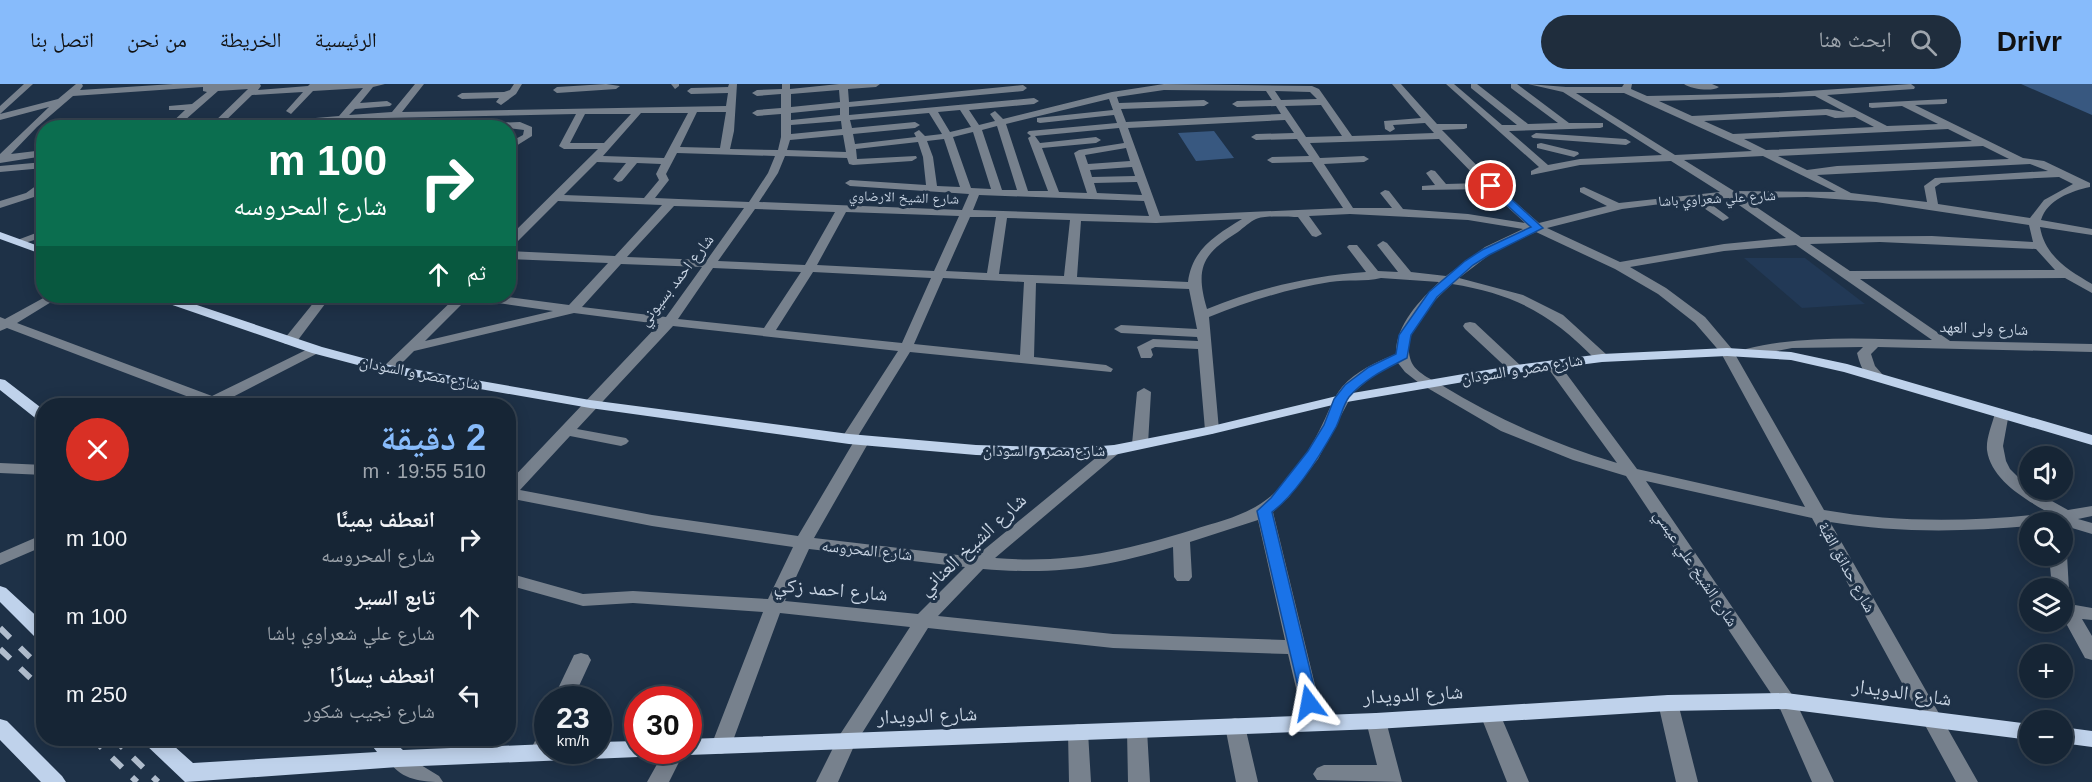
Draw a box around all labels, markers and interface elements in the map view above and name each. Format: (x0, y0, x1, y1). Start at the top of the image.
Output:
search box (1541, 15, 1961, 69)
icon: search (1907, 26, 1940, 59)
text: Drivr (1997, 26, 2062, 57)
text: ابحث هنا (1818, 27, 1892, 52)
text: اتصل بنا (30, 28, 94, 51)
text: من نحن (127, 28, 187, 51)
text: الخريطة (220, 28, 282, 51)
text: الرئيسية (315, 28, 377, 51)
text: 100 m (268, 137, 387, 184)
icon: right (408, 144, 486, 222)
pin (1465, 160, 1516, 211)
icon: arrive (1474, 169, 1507, 202)
street label: شارع الشيخ الارضاوي (849, 187, 959, 210)
street label: شارع علي شعراوي باشا (1658, 187, 1776, 213)
text: شارع المحروسه (233, 191, 387, 221)
street label: شارع احمد بسيوني (635, 231, 720, 332)
icon: ahead (422, 258, 455, 291)
text: ثم (467, 260, 486, 285)
street label: شارع ولى العهد (1939, 318, 2029, 340)
street label: شارع مصر و السودان (1460, 351, 1584, 389)
street label: شارع مصر و السودان (358, 353, 482, 395)
text: 2 دقيقة (380, 417, 486, 458)
button: close (66, 418, 129, 481)
street label: شارع مصر و السودان (983, 442, 1105, 461)
map controls (2019, 446, 2073, 764)
button: sound (2019, 446, 2073, 500)
text: 510 m · 19:55 (363, 460, 486, 482)
street label: شارع الشيخ العناني (914, 488, 1034, 603)
text: انعطف يمينًا (336, 507, 435, 532)
street label: شارع الشيخ علي عيسي (1647, 507, 1741, 632)
button: search (2019, 512, 2073, 566)
street label: شارع حدائق القبة (1813, 519, 1879, 616)
icon: right (453, 523, 486, 556)
text: 100 m (66, 526, 127, 551)
street label: شارع المحروسه (821, 537, 913, 565)
text: شارع المحروسه (321, 544, 435, 566)
street label: شارع احمد زكي (773, 573, 889, 610)
button: layers (2019, 578, 2073, 632)
text: تابع السير (355, 585, 435, 610)
icon: ahead (453, 601, 486, 634)
text: 100 m (66, 604, 127, 629)
text: شارع علي شعراوي باشا (267, 622, 435, 644)
button: + (2019, 644, 2073, 698)
text: انعطف يسارًا (329, 663, 435, 688)
position arrow (1277, 671, 1341, 735)
street label: شارع الدويدار (1850, 674, 1953, 712)
icon: left (453, 679, 486, 712)
street label: شارع الدويدار (1361, 680, 1464, 710)
text: 250 m (66, 682, 127, 707)
speed limit sign: 30 (624, 686, 702, 764)
text: شارع نجيب شكور (304, 700, 435, 722)
text: 23 (556, 701, 590, 734)
street label: شارع الدويدار (876, 702, 978, 730)
button: − (2019, 710, 2073, 764)
text: km/h (557, 732, 589, 749)

